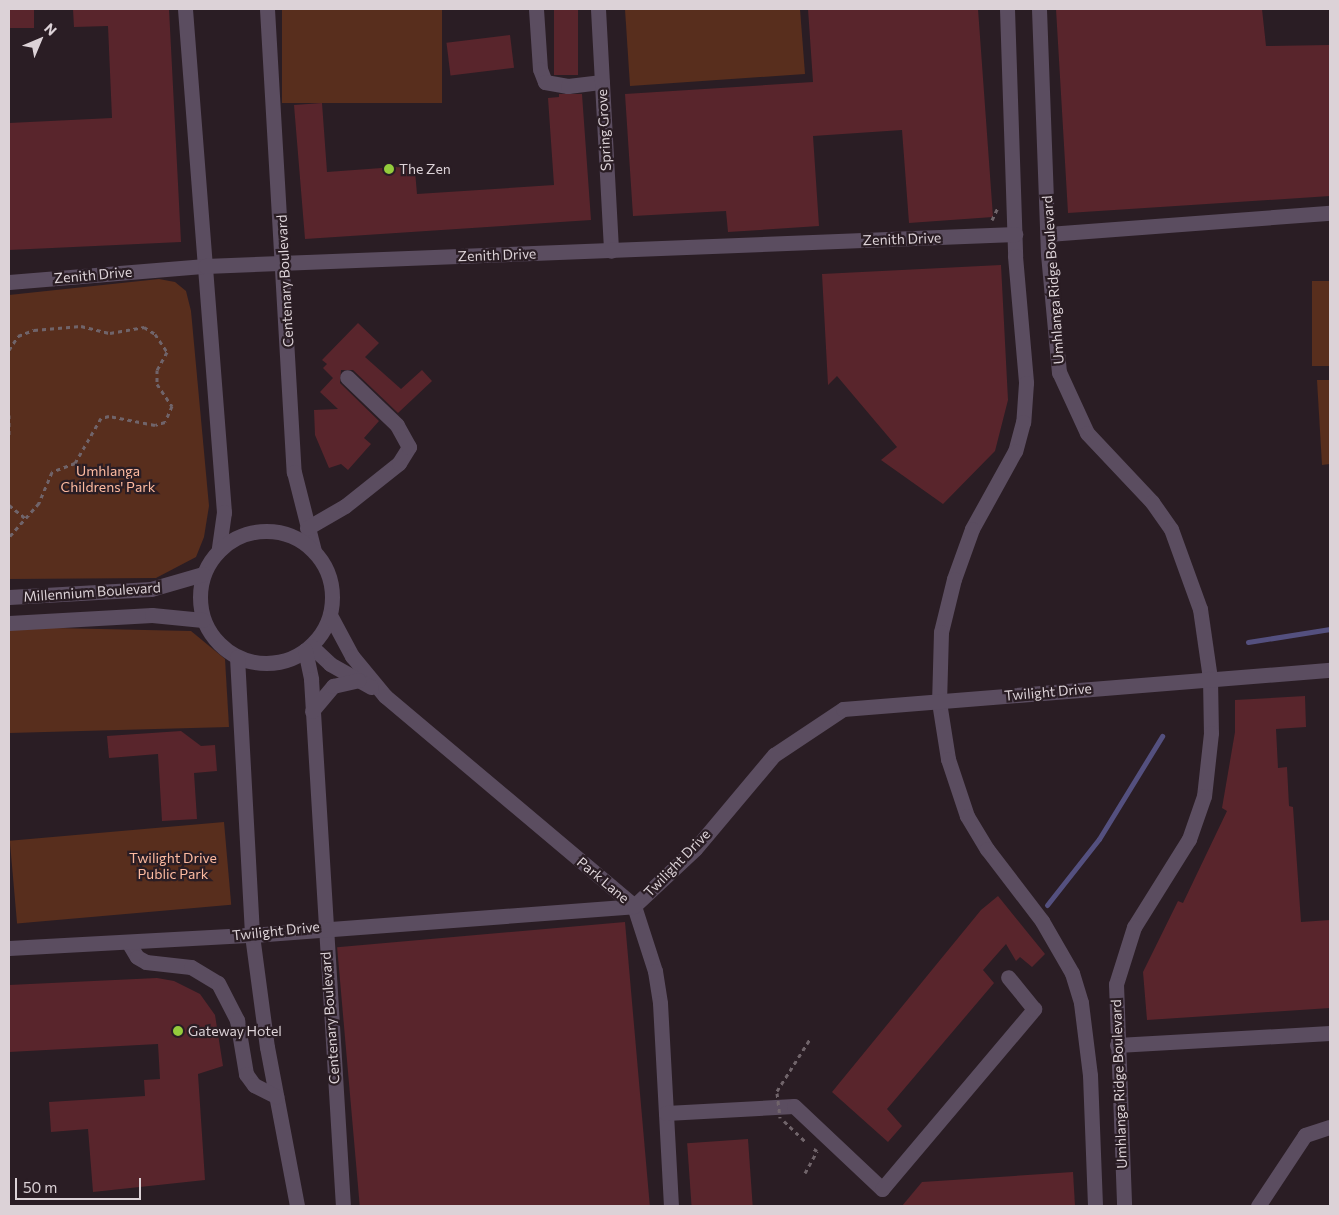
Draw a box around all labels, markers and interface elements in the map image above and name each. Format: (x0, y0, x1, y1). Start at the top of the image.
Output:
north arrow (15, 15, 65, 65)
text: N (41, 19, 61, 39)
street label: Spring Grove (593, 89, 615, 171)
place label: The Zen (399, 161, 451, 177)
marker: The Zen (383, 163, 395, 175)
street label: Umhlanga Ridge Boulevard (1039, 195, 1067, 365)
street label: Centenary Boulevard (273, 214, 297, 348)
street label: Zenith Drive (862, 229, 942, 249)
street label: Zenith Drive (457, 245, 537, 265)
street label: Zenith Drive (53, 263, 133, 287)
park label: Umhlanga Childrens' Park (61, 463, 155, 496)
street label: Millennium Boulevard (23, 579, 161, 605)
street label: Twilight Drive (1003, 680, 1093, 704)
street label: Twilight Drive (640, 826, 714, 900)
park label: Twilight Drive Public Park (129, 850, 217, 882)
street label: Park Lane (574, 853, 632, 907)
street label: Twilight Drive (231, 918, 321, 944)
street label: Centenary Boulevard (317, 951, 343, 1085)
street label: Umhlanga Ridge Boulevard (1108, 999, 1130, 1169)
place label: Gateway Hotel (188, 1023, 282, 1039)
marker: Gateway Hotel (172, 1025, 184, 1037)
scale bar (18, 1168, 144, 1200)
text: 50 m (23, 1178, 57, 1196)

